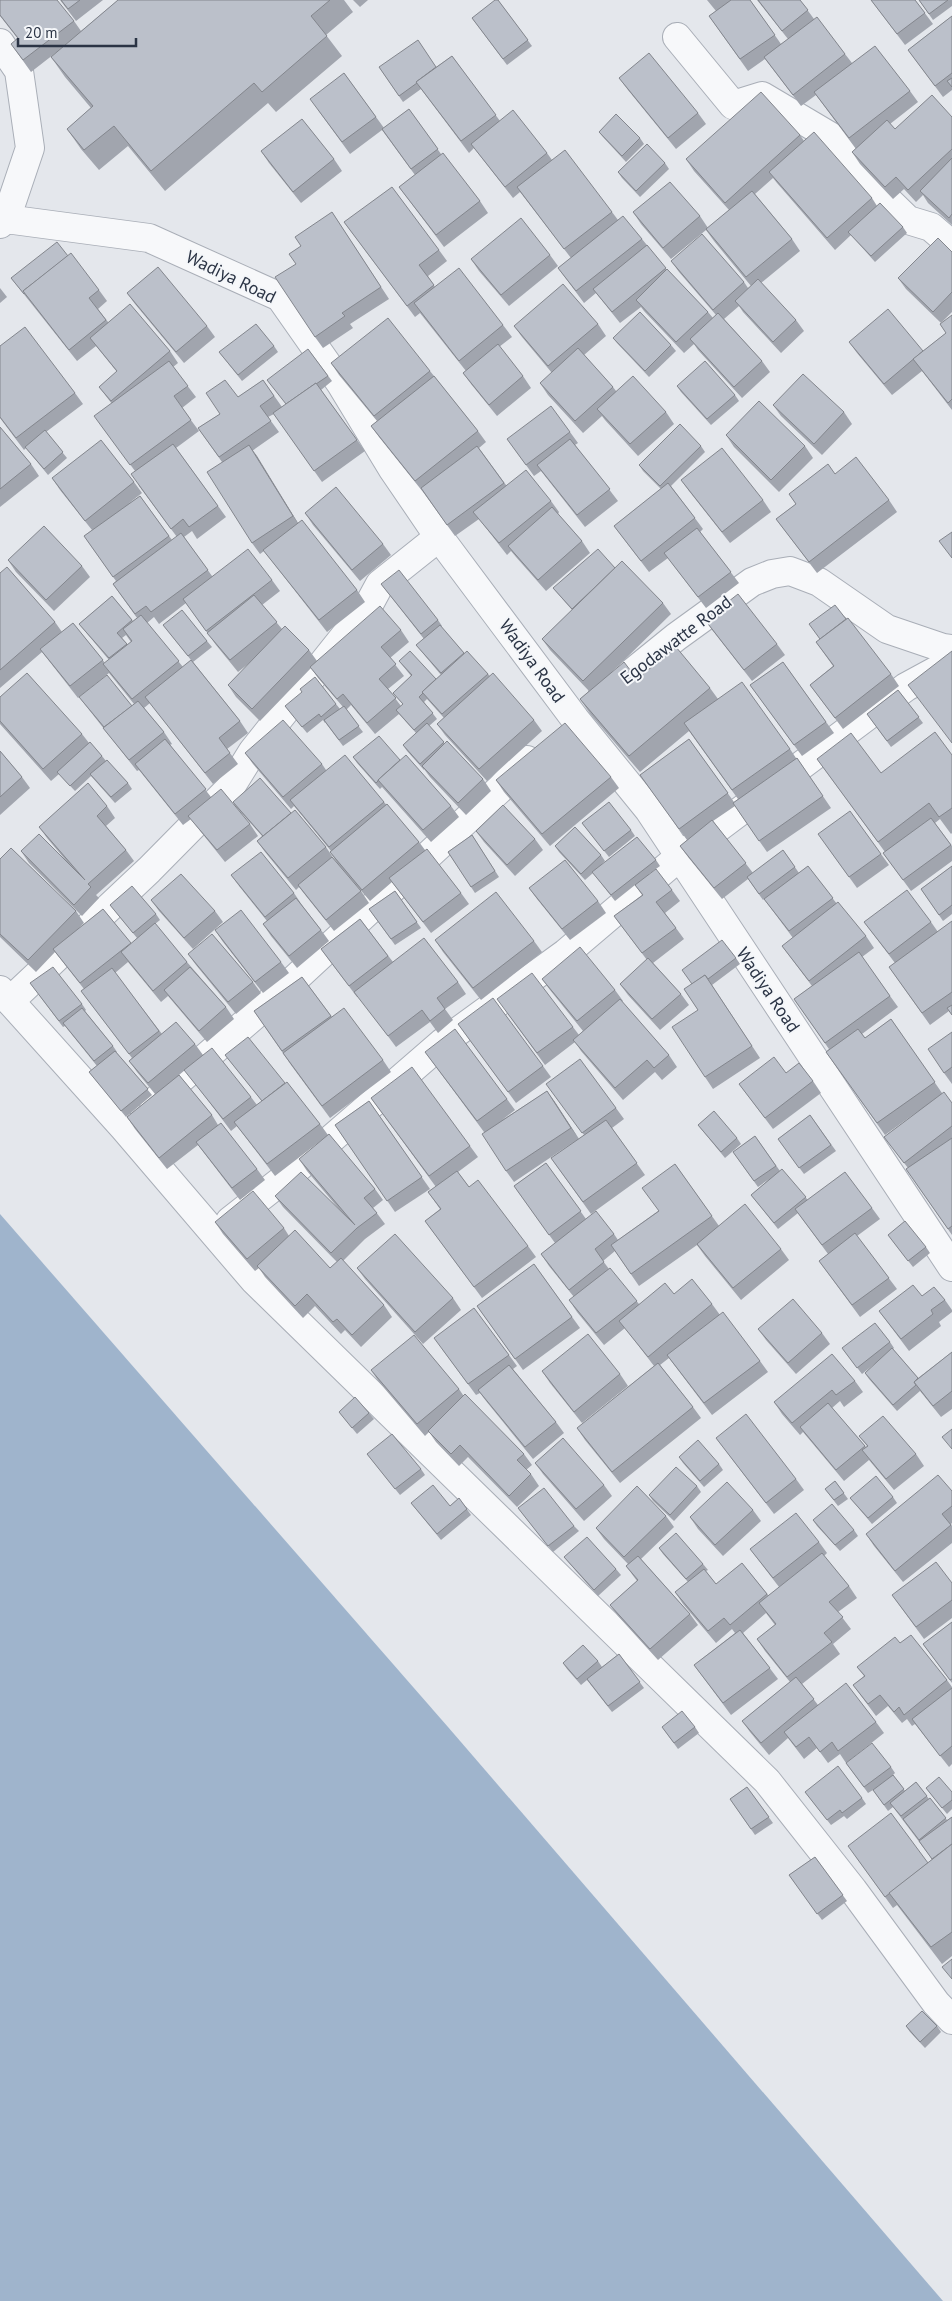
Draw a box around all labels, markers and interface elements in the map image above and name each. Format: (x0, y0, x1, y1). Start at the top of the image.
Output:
scale bar (18, 15, 135, 47)
text: 20 m (25, 23, 58, 42)
street label: Wadiya Road (182, 245, 280, 308)
street label: Egodawatte Road (615, 590, 736, 689)
street label: Wadiya Road (494, 614, 570, 707)
street label: Wadiya Road (732, 943, 805, 1037)

